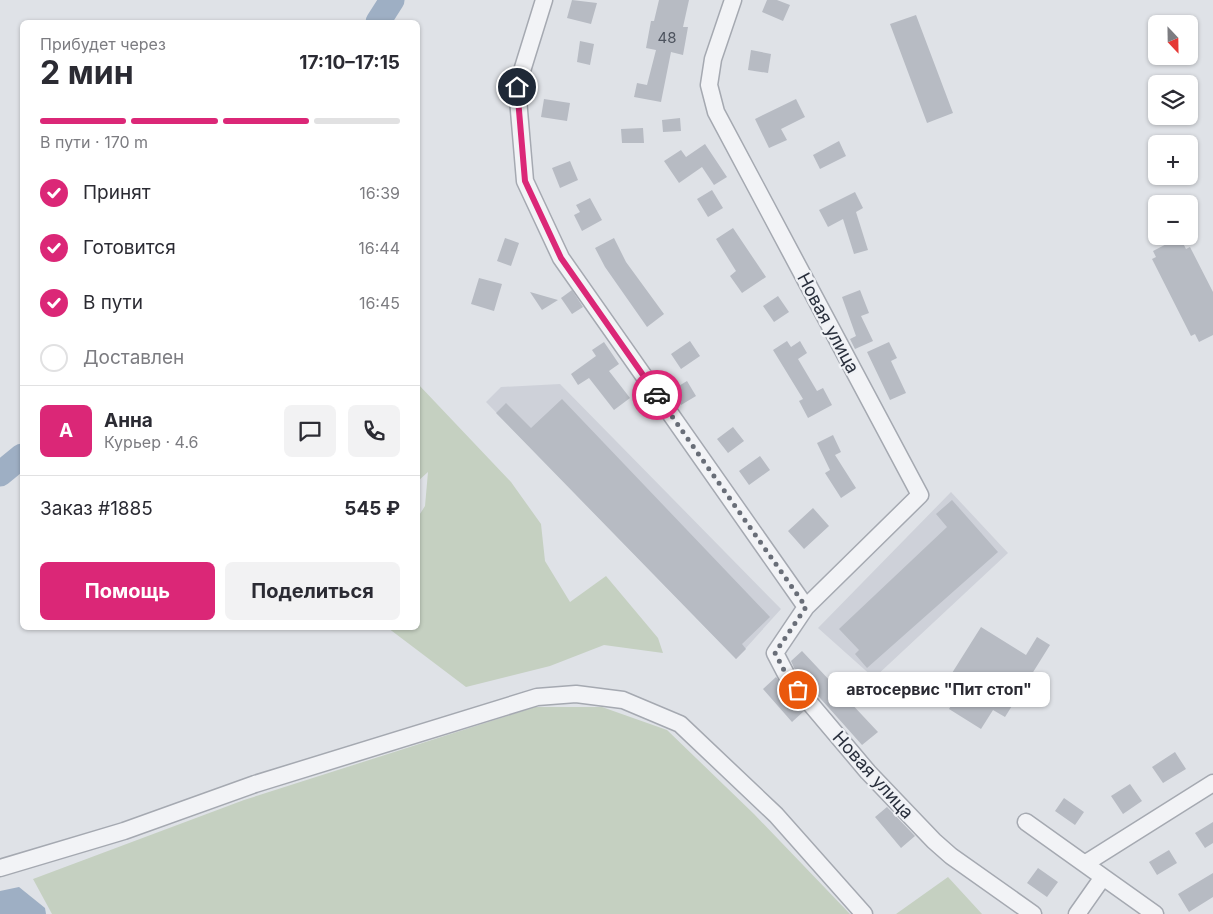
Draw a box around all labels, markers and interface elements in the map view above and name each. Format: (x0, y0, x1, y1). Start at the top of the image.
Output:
north arrow (1148, 15, 1198, 65)
map controls (1148, 15, 1198, 245)
house number: 48 (658, 28, 676, 47)
text: Прибудет через (40, 34, 166, 54)
text: 17:10–17:15 (299, 51, 400, 74)
text: 2 мин (40, 53, 134, 92)
pin (496, 66, 538, 108)
icon: home (503, 73, 531, 101)
button: layers (1148, 75, 1198, 125)
text: В пути · 170 m (40, 132, 148, 152)
button: + (1148, 135, 1198, 185)
icon: check (40, 179, 68, 207)
text: Принят (83, 181, 151, 204)
text: 16:39 (359, 183, 400, 203)
button: − (1148, 195, 1198, 245)
icon: check (40, 234, 68, 262)
text: Готовится (83, 236, 176, 259)
text: 16:44 (358, 238, 400, 258)
street label: Новая улица (793, 269, 864, 377)
icon: check (40, 289, 68, 317)
text: В пути (83, 291, 143, 314)
text: 16:45 (359, 293, 400, 313)
text: Доставлен (83, 346, 184, 369)
courier (632, 370, 682, 420)
icon: car (643, 381, 671, 409)
button: chat (284, 405, 336, 457)
button: phone (348, 405, 400, 457)
text: Анна (104, 409, 153, 432)
text: А (59, 419, 73, 442)
text: Курьер · 4.6 (104, 432, 199, 452)
text: Заказ #1885 (40, 497, 153, 520)
text: 545 ₽ (344, 497, 400, 520)
button: Помощь (40, 562, 215, 620)
button: Поделиться (225, 562, 400, 620)
pin (777, 669, 819, 711)
callout: автосервис "Пит стоп" (828, 672, 1050, 708)
icon: bag (784, 676, 812, 704)
text: автосервис "Пит стоп" (846, 679, 1032, 699)
street label: Новая улица (829, 727, 918, 823)

